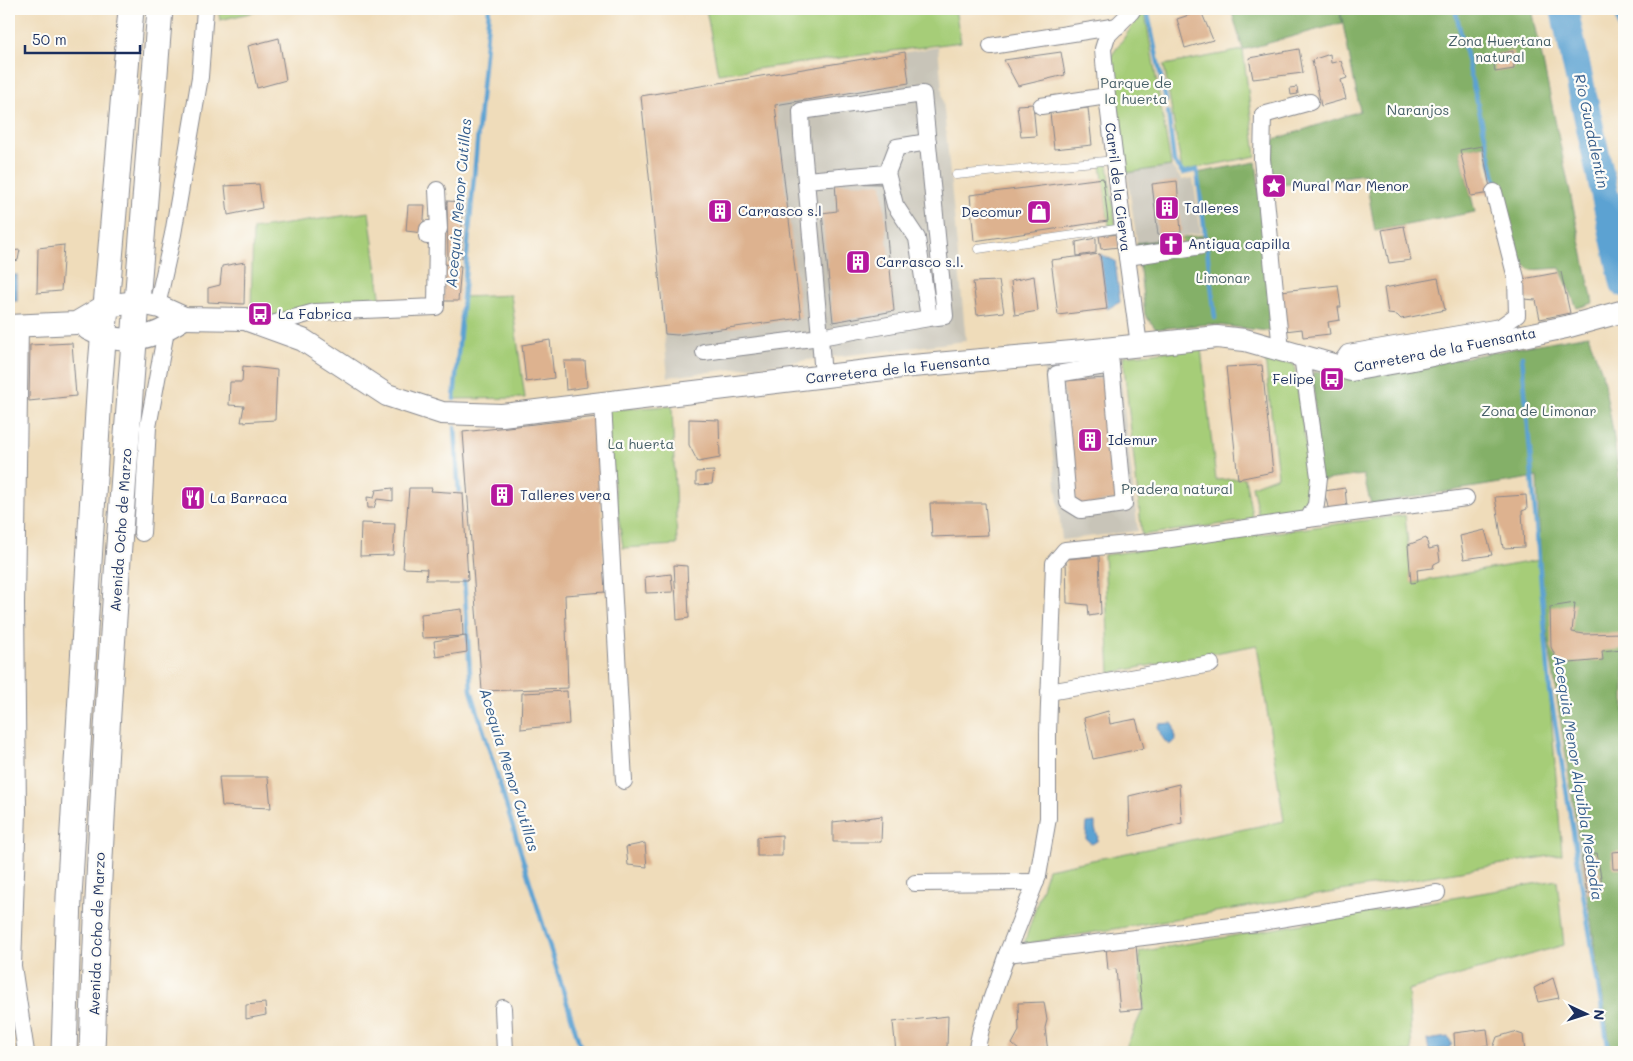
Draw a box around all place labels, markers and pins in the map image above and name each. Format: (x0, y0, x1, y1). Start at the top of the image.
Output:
place icon: Mural Mar Menor (1261, 173, 1287, 199)
place label: Mural Mar Menor (1292, 176, 1409, 195)
building icon: Talleres (1154, 195, 1180, 221)
building icon: Carrasco s.l (707, 198, 733, 224)
place label: Talleres (1184, 198, 1239, 217)
shop icon: Decomur (1026, 199, 1052, 225)
place label: Carrasco s.l (738, 201, 822, 220)
place label: Decomur (961, 202, 1022, 221)
church icon: Antigua capilla (1158, 231, 1184, 257)
place label: Antigua capilla (1188, 234, 1291, 253)
building icon: Carrasco s.l. (845, 249, 871, 275)
place label: Carrasco s.l. (876, 252, 964, 271)
bus stop icon: La Fabrica (247, 301, 273, 327)
place label: La Fabrica (278, 304, 352, 323)
bus stop icon: Felipe (1319, 366, 1345, 392)
place label: Felipe (1272, 369, 1314, 388)
building icon: Idemur (1077, 427, 1103, 453)
place label: Idemur (1108, 430, 1158, 449)
building icon: Talleres vera (489, 482, 515, 508)
restaurant icon: La Barraca (180, 485, 206, 511)
place label: Talleres vera (520, 485, 611, 504)
place label: La Barraca (210, 488, 288, 507)

